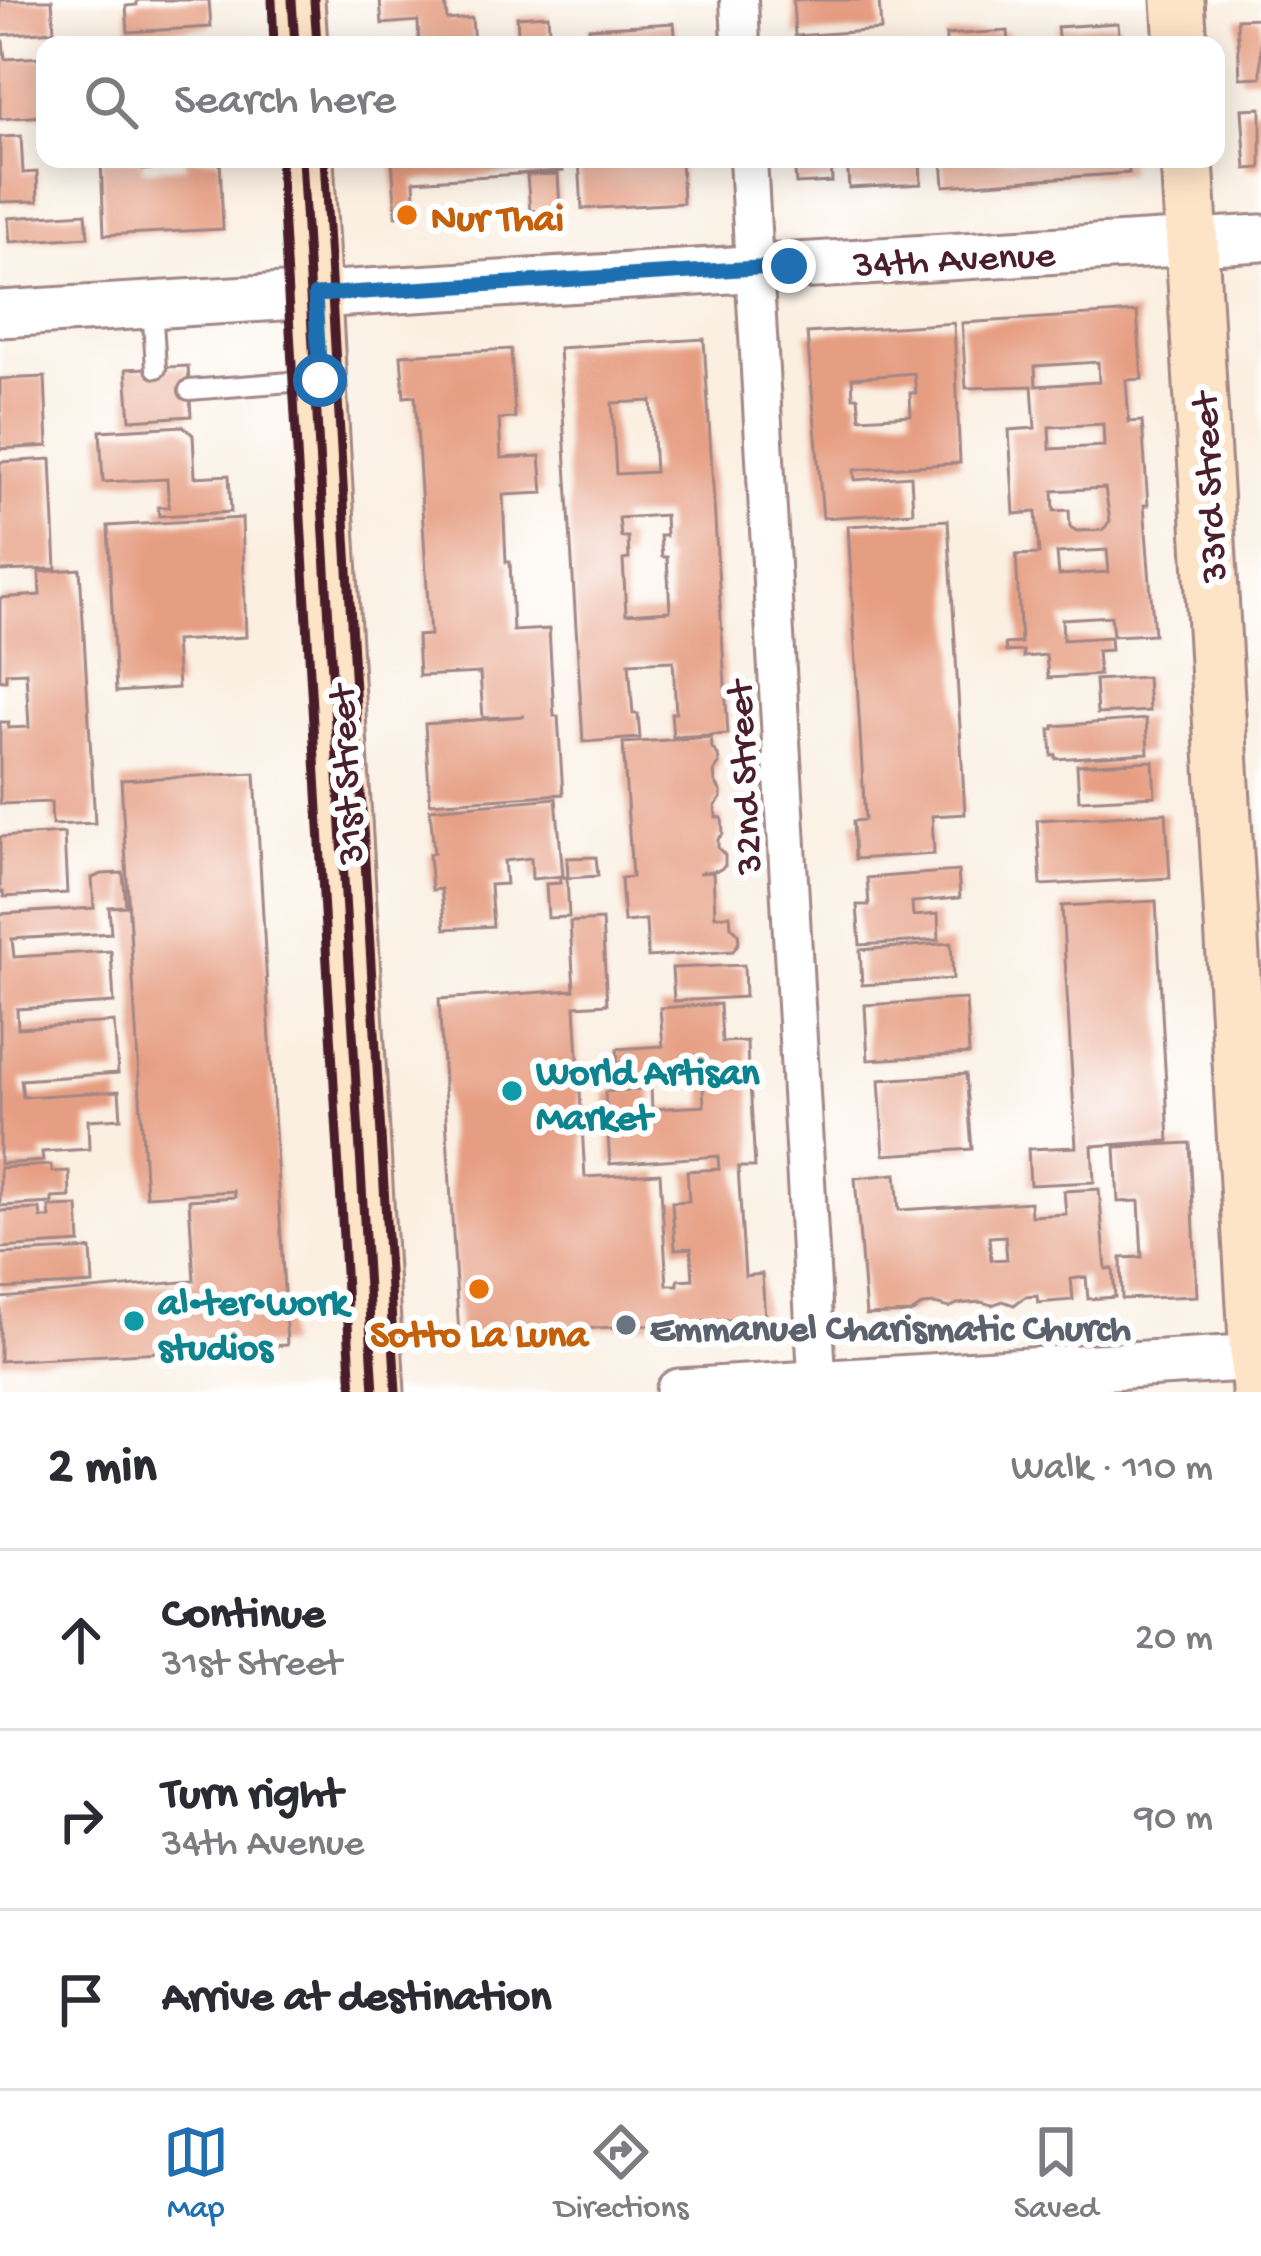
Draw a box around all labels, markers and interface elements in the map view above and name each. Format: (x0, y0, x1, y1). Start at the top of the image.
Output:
search box (36, 36, 1225, 168)
icon: search (78, 69, 144, 135)
text: Search here (174, 76, 396, 129)
place label: Nur Thai (431, 199, 564, 245)
marker: Nur Thai (394, 202, 420, 228)
street label: 34th Avenue (851, 235, 1057, 291)
route end (762, 239, 816, 293)
route start (293, 353, 347, 407)
street label: 33rd Street (1185, 388, 1241, 585)
street label: 32nd Street (720, 677, 776, 877)
street label: 31st Street (322, 681, 378, 866)
place label: World Artisan Market (536, 1053, 760, 1144)
marker: World Artisan Market (499, 1078, 525, 1104)
marker: Sotto La Luna (466, 1276, 492, 1302)
place label: al•ter•work studios (157, 1283, 353, 1374)
marker: al•ter•work studios (121, 1308, 147, 1334)
place label: Emmanuel Charismatic Church (650, 1309, 1131, 1355)
marker: Emmanuel Charismatic Church (613, 1312, 639, 1338)
place label: Sotto La Luna (370, 1315, 590, 1361)
text: 2 min (48, 1440, 157, 1500)
text: Walk · 110 m (1011, 1447, 1213, 1493)
text: Continue (162, 1590, 325, 1643)
icon: ahead (48, 1607, 114, 1673)
text: 20 m (1135, 1617, 1213, 1663)
text: 31st Street (162, 1643, 342, 1689)
text: Turn right (162, 1770, 342, 1823)
icon: right (48, 1787, 114, 1853)
text: 90 m (1134, 1797, 1213, 1843)
text: 34th Avenue (162, 1823, 364, 1869)
icon: arrive (48, 1967, 114, 2033)
text: Arrive at destination (162, 1973, 551, 2026)
tab: Map (163, 2119, 229, 2229)
tab: Directions (554, 2119, 688, 2229)
tab: Saved (1014, 2119, 1098, 2229)

